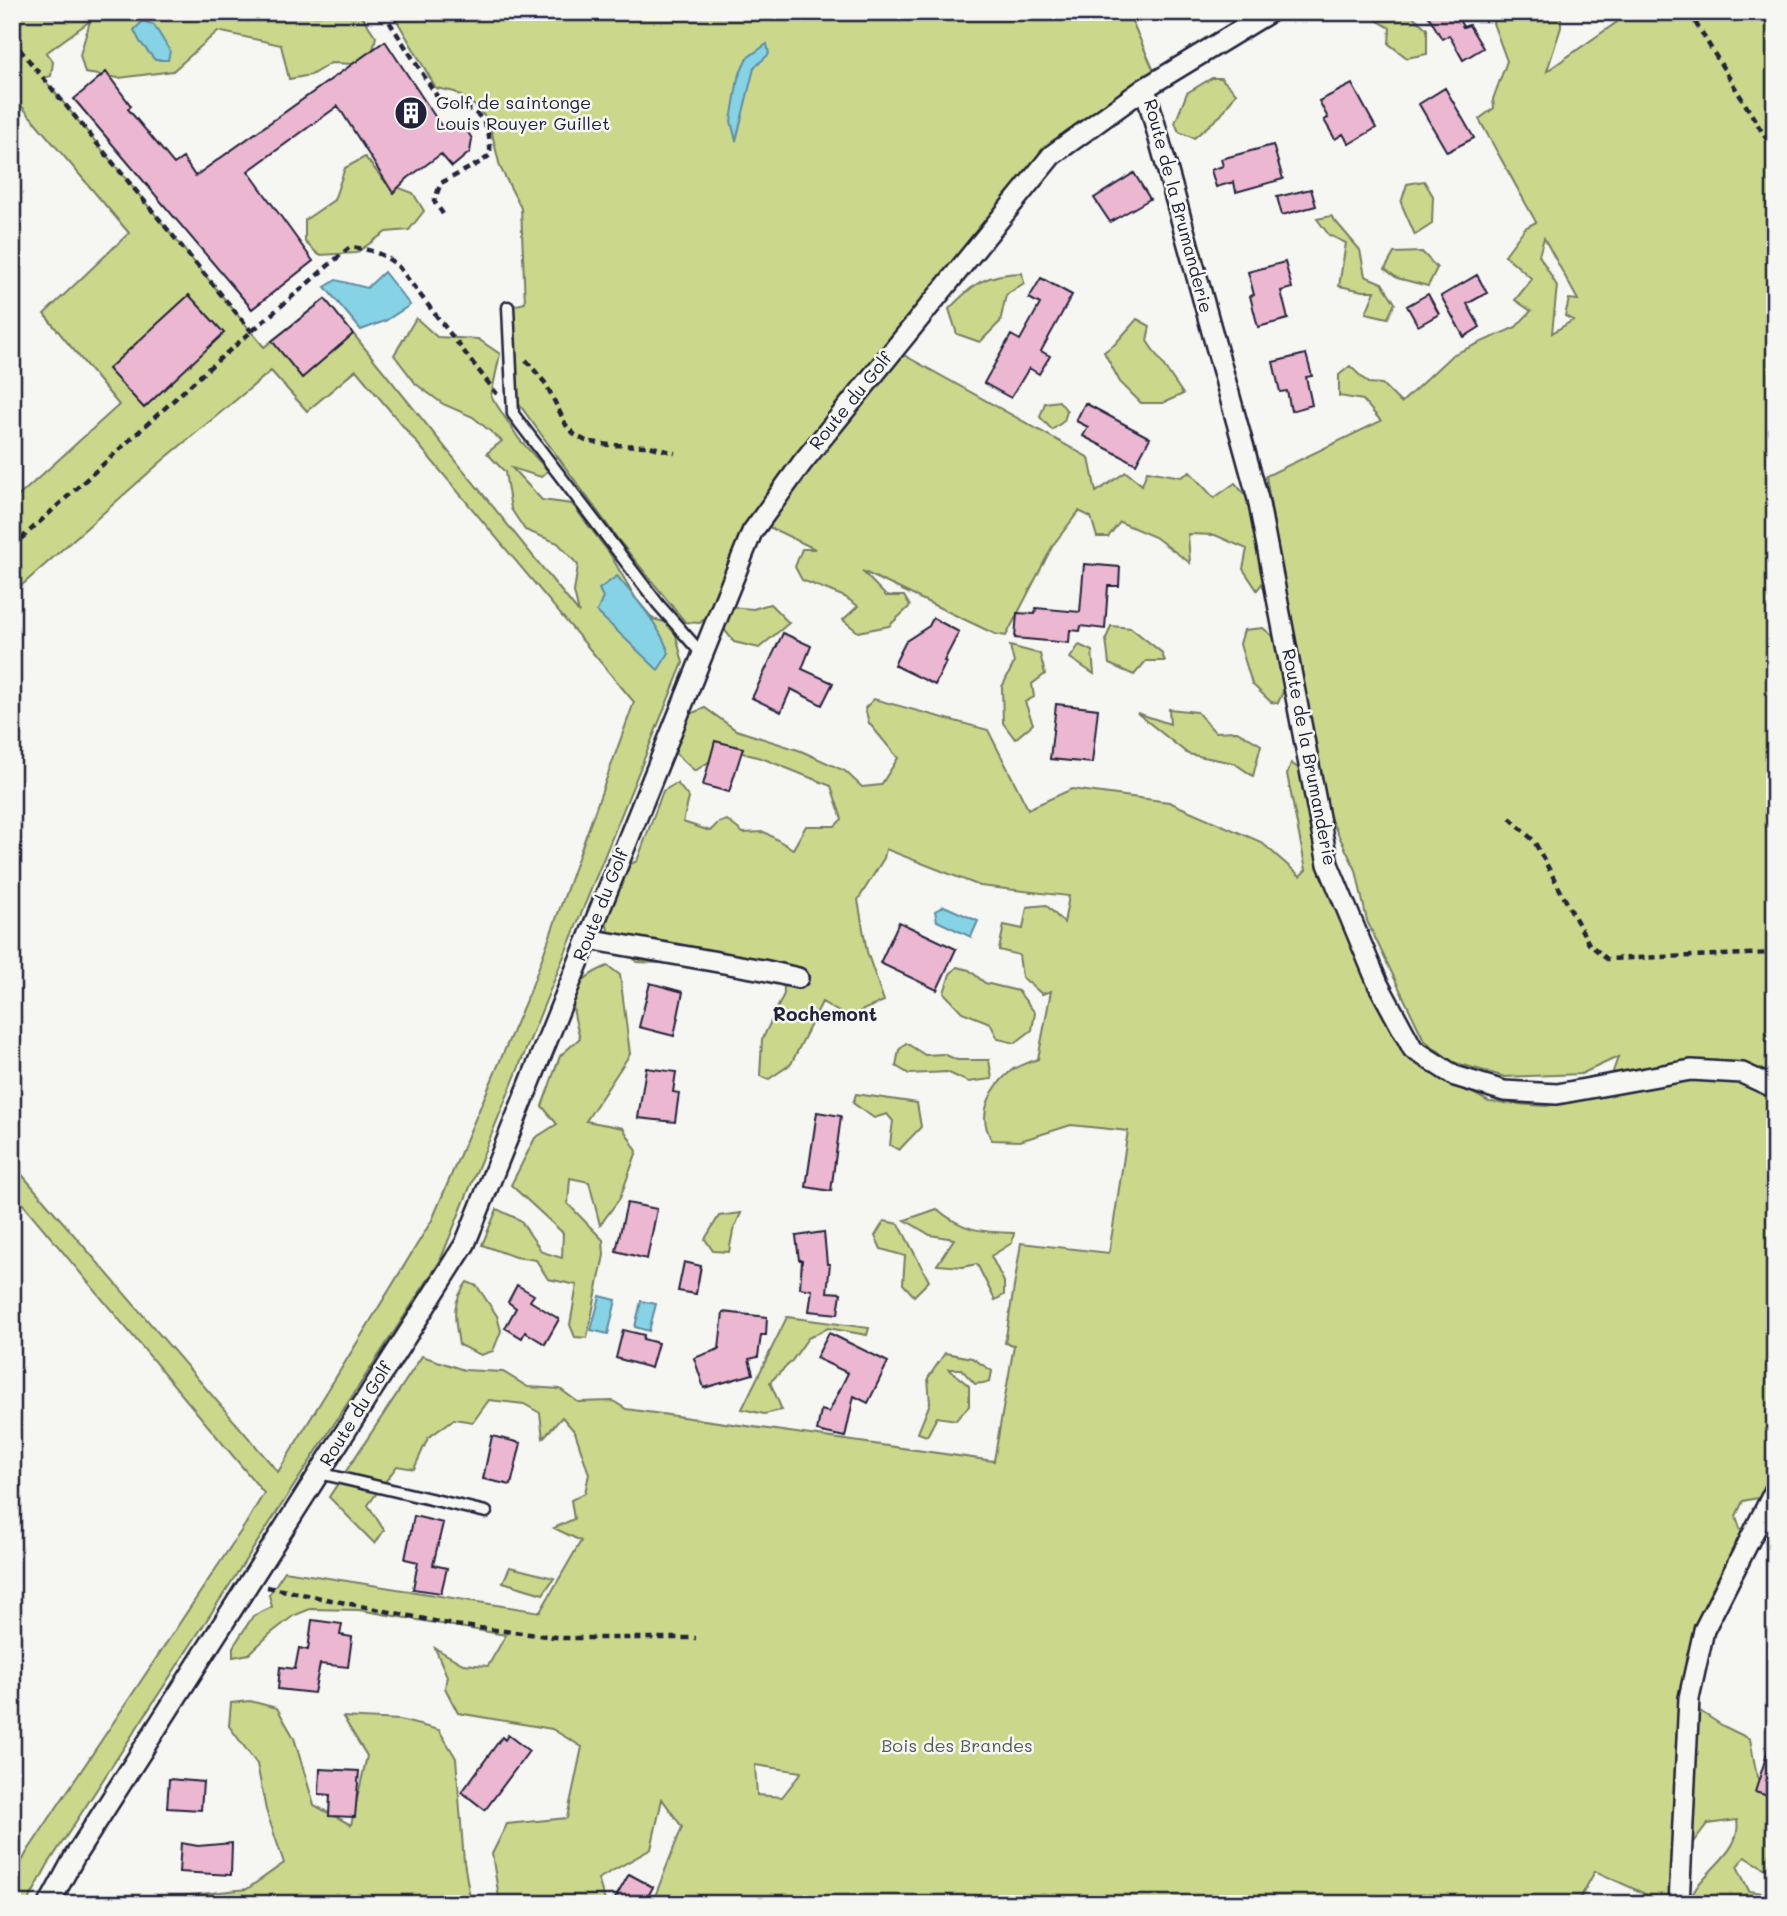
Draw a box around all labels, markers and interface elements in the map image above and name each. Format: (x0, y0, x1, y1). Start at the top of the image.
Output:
place label: Golf de saintonge Louis Rouyer Guillet (436, 90, 610, 135)
building icon: Golf de saintonge Louis Rouyer Guillet (392, 94, 430, 132)
street label: Route de la Brumanderie (1139, 96, 1219, 315)
street label: Route du Golf (803, 346, 898, 454)
street label: Route de la Brumanderie (1277, 646, 1343, 867)
street label: Route du Golf (567, 844, 634, 964)
district label: Rochemont (773, 1001, 877, 1026)
street label: Route du Golf (313, 1356, 397, 1470)
park label: Bois des Brandes (881, 1733, 1033, 1757)

